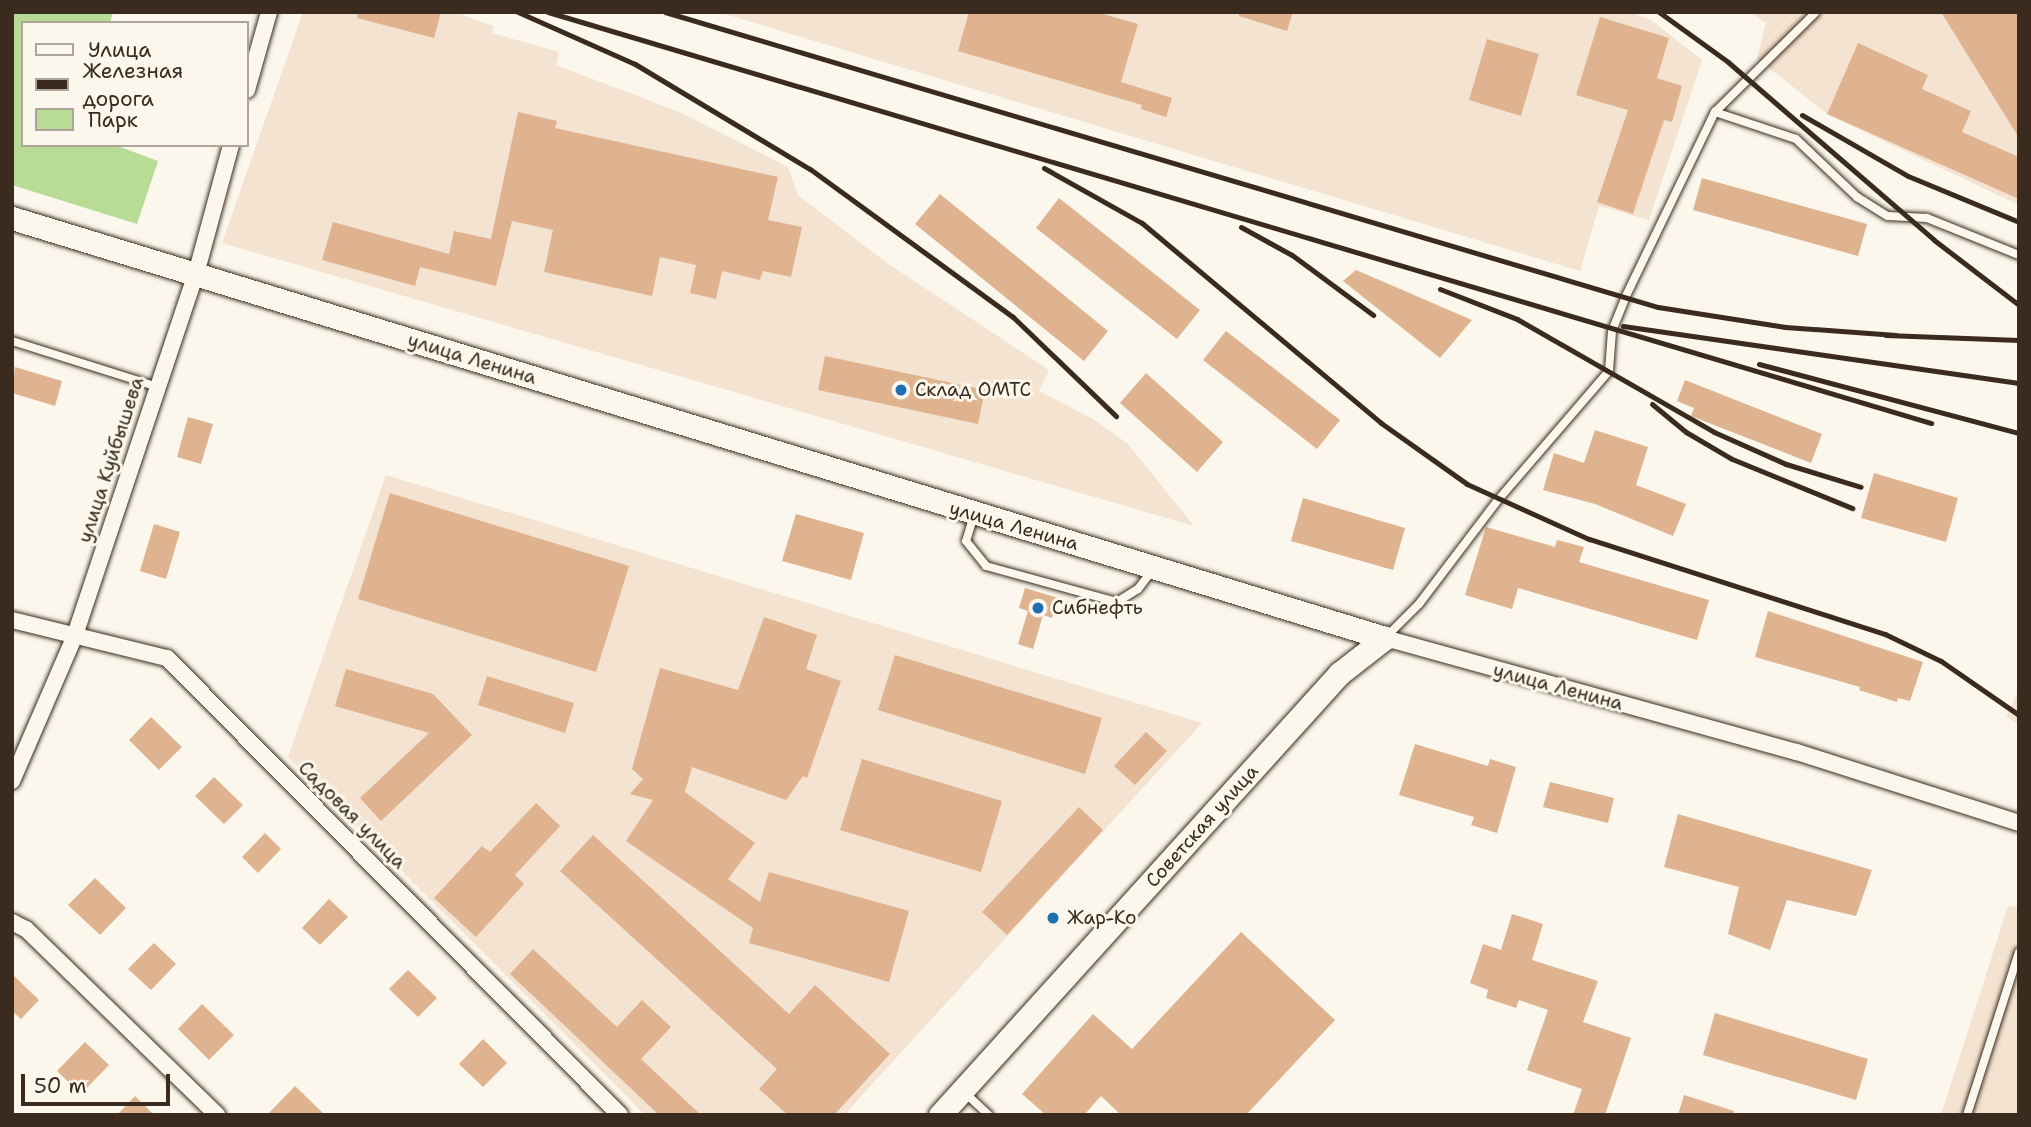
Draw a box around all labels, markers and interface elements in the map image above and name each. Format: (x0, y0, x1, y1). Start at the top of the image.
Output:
legend (21, 21, 248, 147)
text: Улица (88, 36, 151, 64)
text: Железная дорога (83, 57, 183, 113)
text: Парк (88, 106, 138, 134)
street label: улица Ленина (405, 329, 539, 389)
street label: улица Куйбышева (73, 374, 149, 546)
place label: Склад ОМТС (915, 379, 1031, 401)
marker: Склад ОМТС (893, 382, 909, 398)
street label: улица Ленина (947, 497, 1081, 555)
place label: Сибнефть (1052, 597, 1143, 619)
marker: Сибнефть (1030, 600, 1046, 616)
street label: улица Ленина (1491, 659, 1625, 715)
street label: Садовая улица (293, 756, 411, 874)
street label: Советская улица (1141, 760, 1263, 892)
place label: Жар-Ко (1067, 907, 1137, 929)
marker: Жар-Ко (1045, 910, 1061, 926)
scale bar (24, 1060, 173, 1104)
text: 50 m (34, 1072, 87, 1100)

